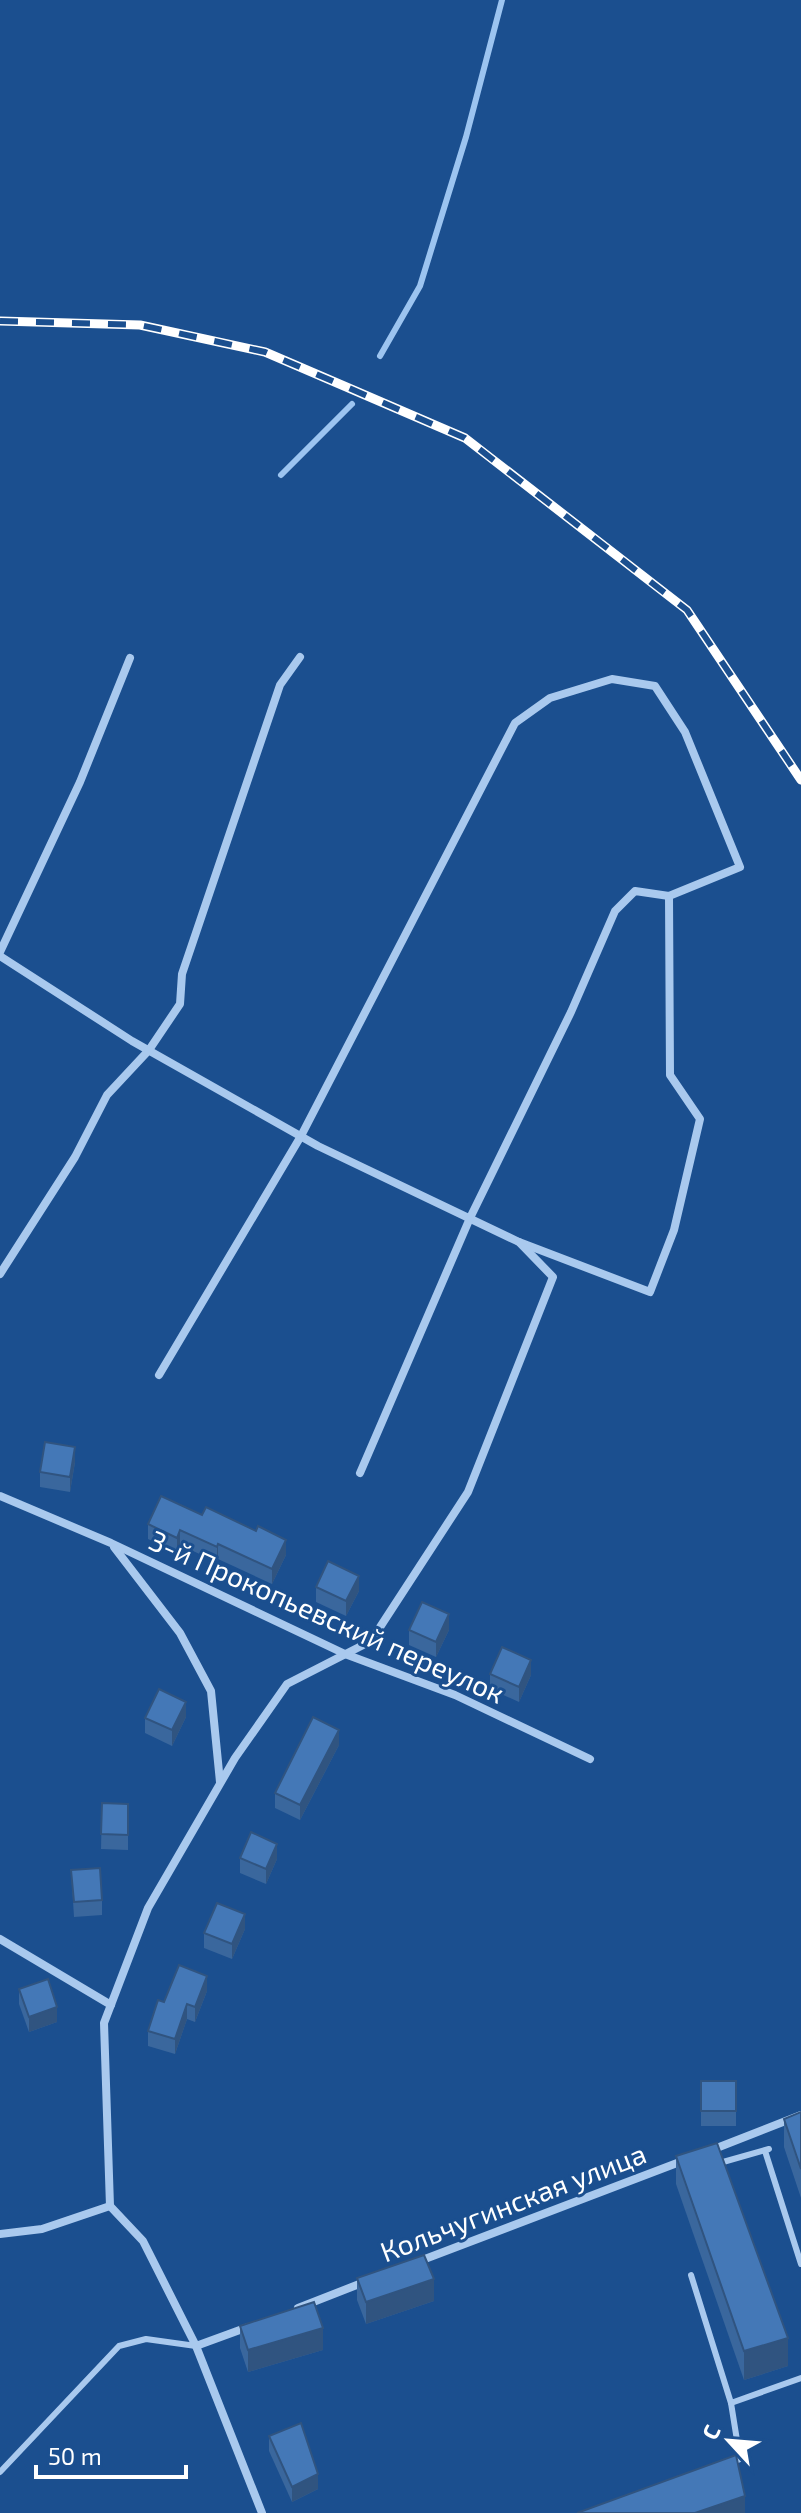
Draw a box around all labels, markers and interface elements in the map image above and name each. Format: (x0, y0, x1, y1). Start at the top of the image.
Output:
street label: 3-й Прокопьевский переулок (144, 1522, 510, 1710)
street label: Кольчугинская улица (375, 2136, 651, 2268)
north arrow (689, 2401, 769, 2481)
text: С (696, 2420, 725, 2443)
scale bar (36, 2429, 186, 2479)
text: 50 m (48, 2441, 102, 2470)

